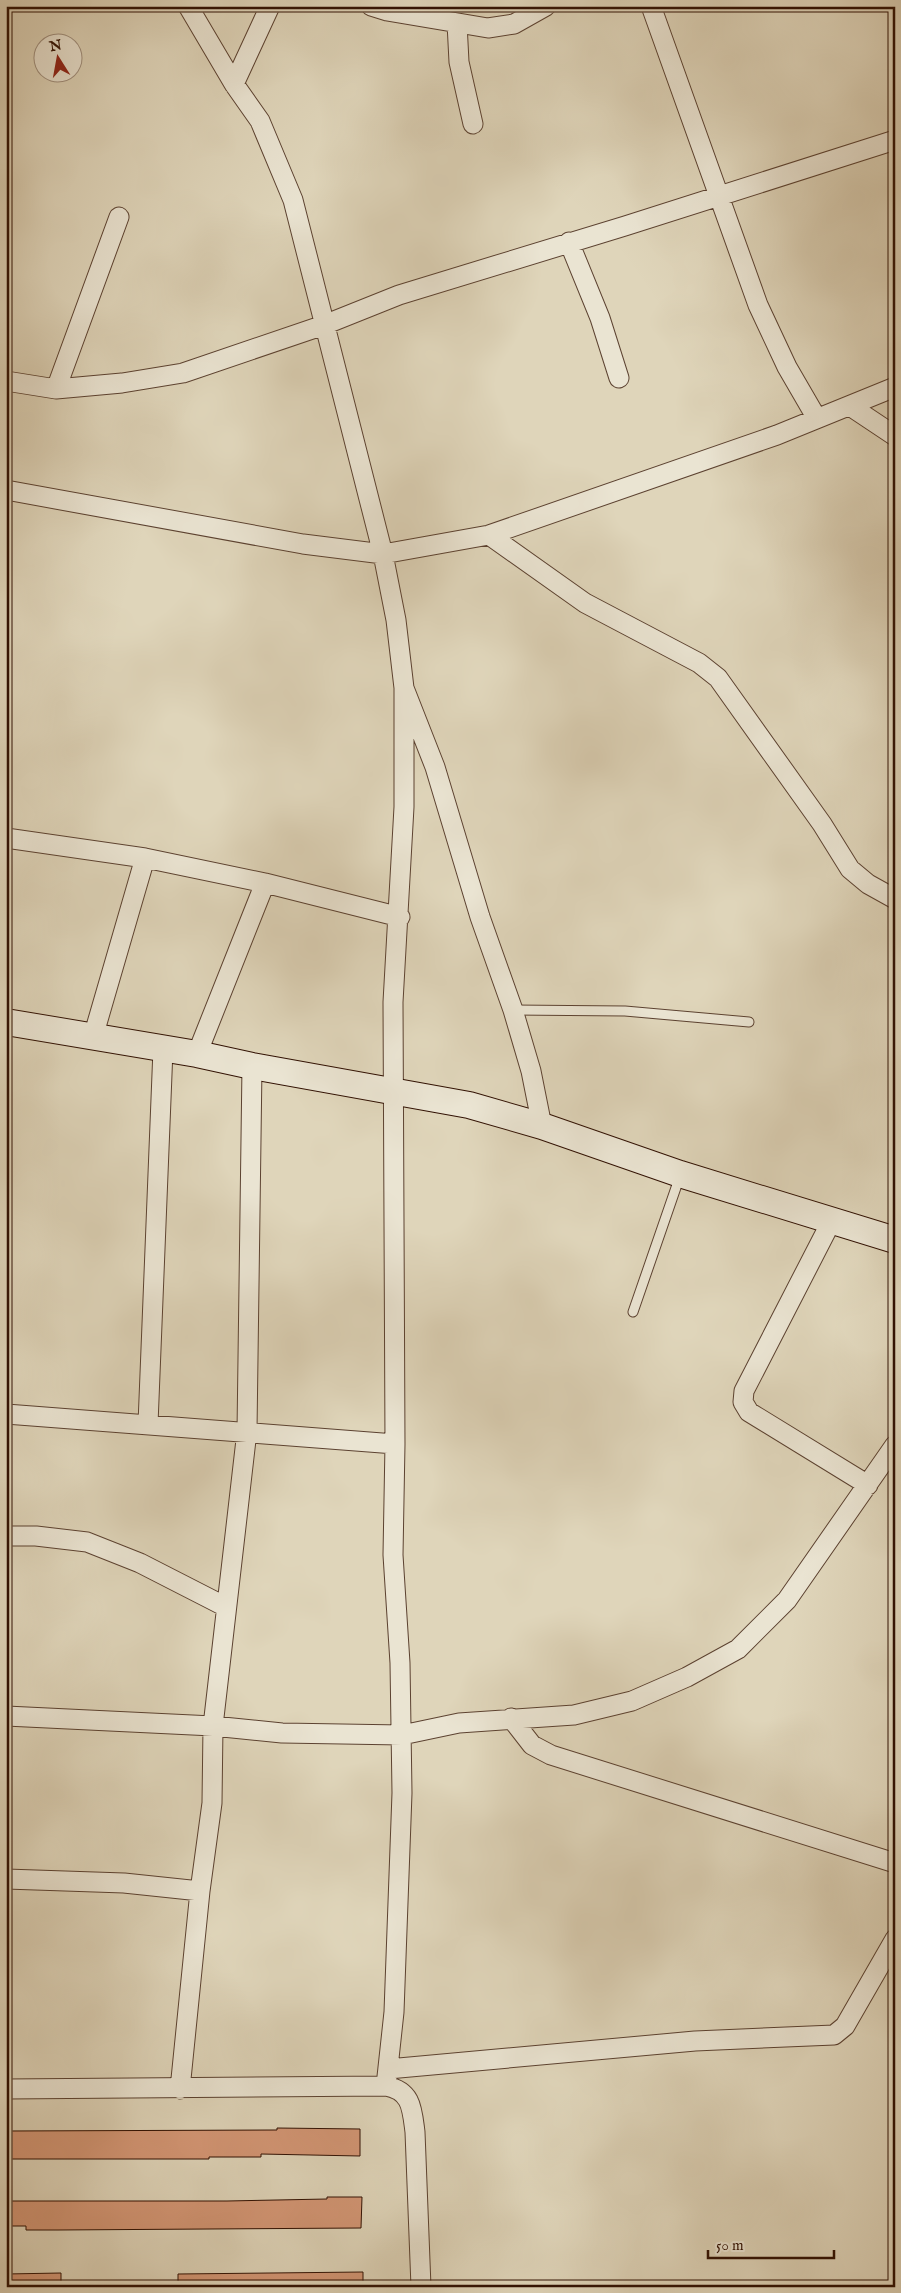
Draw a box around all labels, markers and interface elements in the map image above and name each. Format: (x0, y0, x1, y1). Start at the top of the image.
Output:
north arrow (32, 32, 82, 82)
text: N (47, 36, 63, 56)
scale bar (708, 2228, 835, 2260)
text: 50 m (716, 2236, 744, 2255)

